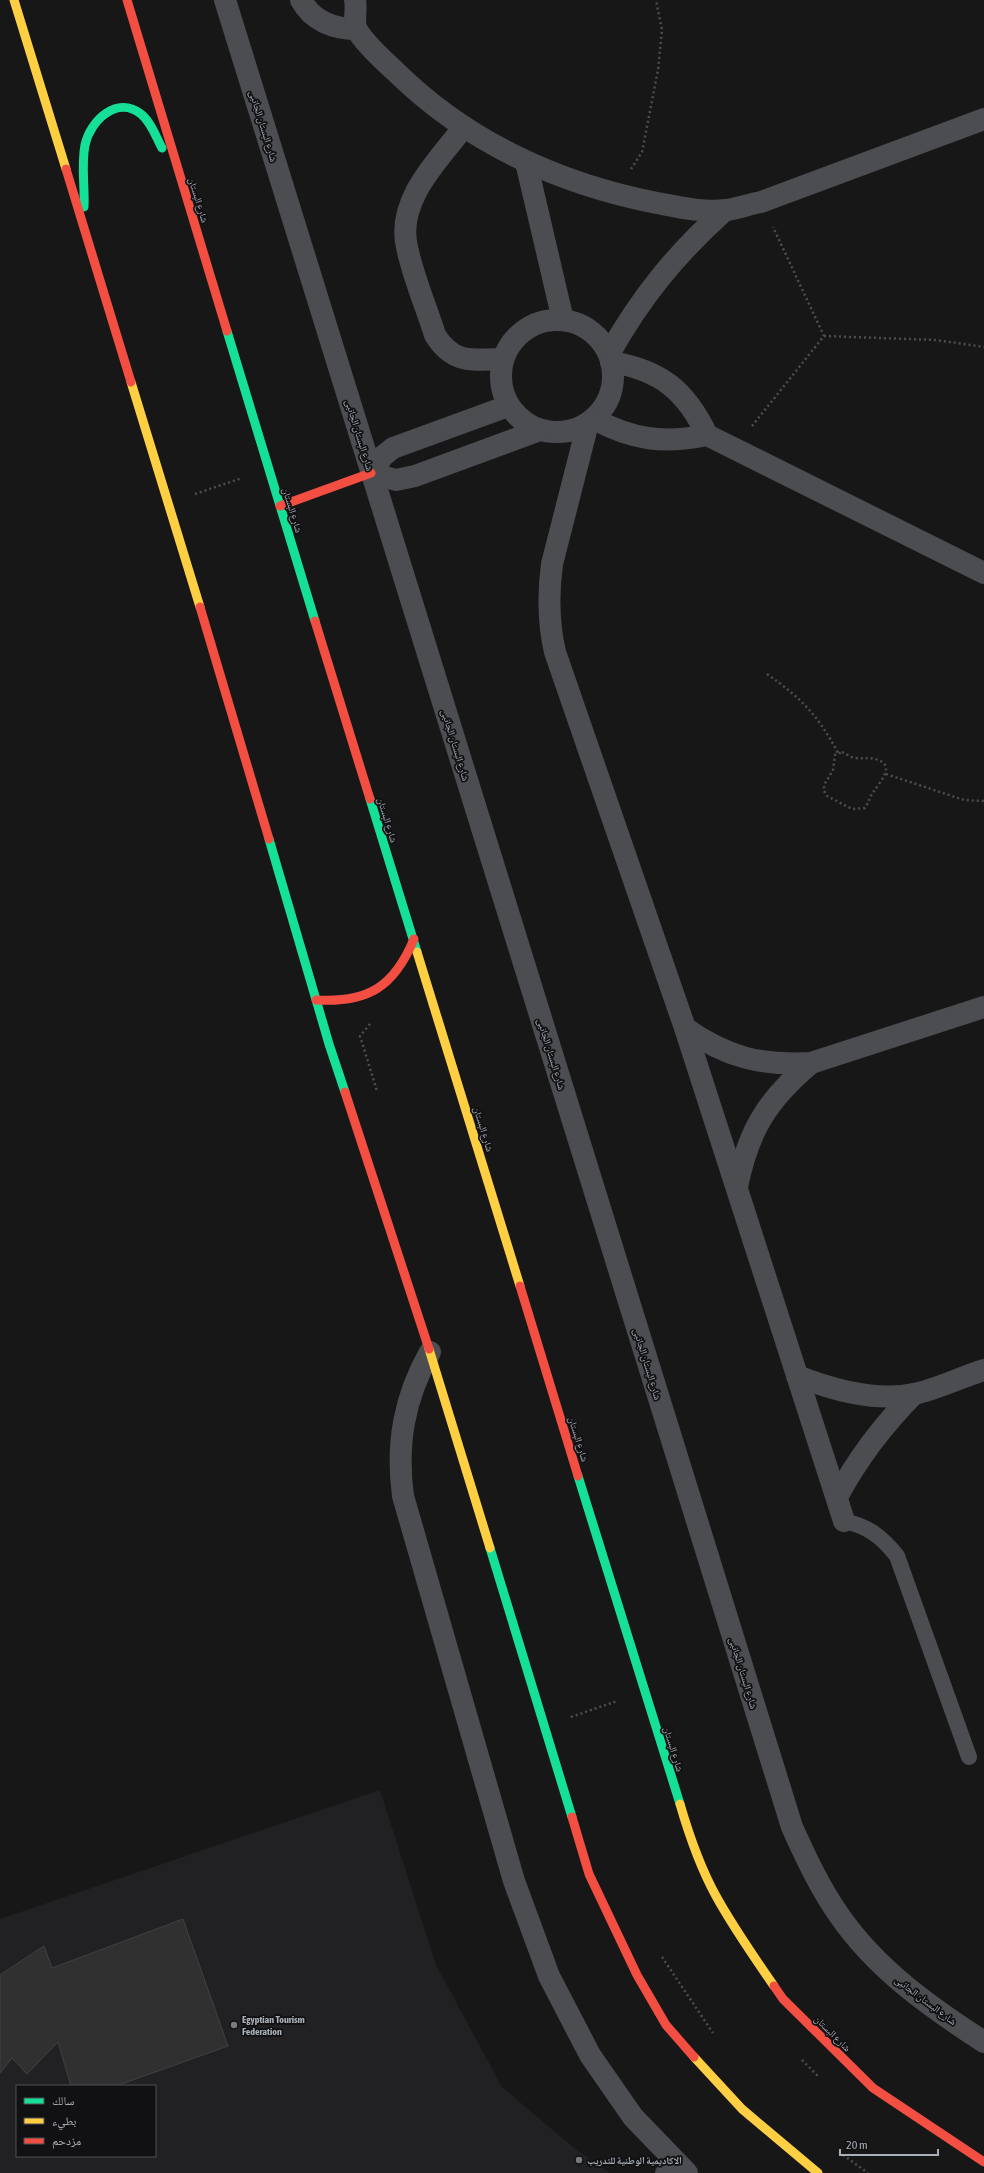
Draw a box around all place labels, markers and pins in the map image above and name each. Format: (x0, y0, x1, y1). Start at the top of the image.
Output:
place label: Egyptian Tourism Federation (242, 2014, 305, 2037)
marker: Egyptian Tourism Federation (229, 2020, 239, 2030)
marker: الاكاديمية الوطنية للتدريب (574, 2155, 584, 2165)
place label: الاكاديمية الوطنية للتدريب (587, 2155, 682, 2167)

